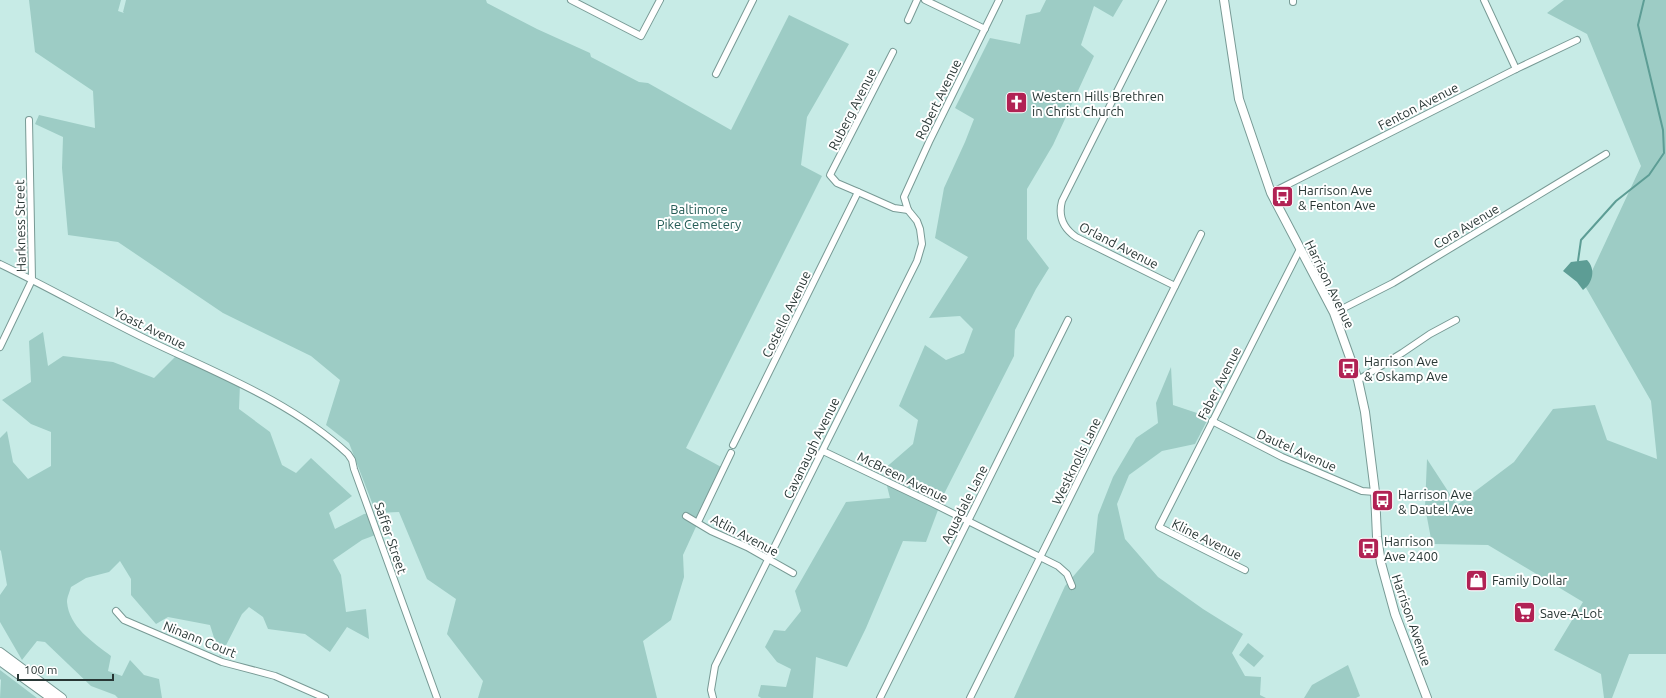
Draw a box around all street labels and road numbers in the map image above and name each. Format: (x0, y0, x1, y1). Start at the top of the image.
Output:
street label: Robert Avenue (913, 57, 963, 141)
street label: Ruberg Avenue (825, 66, 879, 152)
street label: Fenton Avenue (1375, 80, 1461, 132)
street label: Harkness Street (12, 180, 28, 272)
street label: Cora Avenue (1431, 201, 1501, 251)
street label: Orland Avenue (1077, 219, 1161, 271)
street label: Harrison Avenue (1303, 238, 1357, 330)
street label: Costello Avenue (759, 268, 813, 360)
street label: Yoast Avenue (112, 304, 188, 352)
street label: Faber Avenue (1195, 344, 1243, 422)
street label: Cavanaugh Avenue (780, 395, 842, 501)
street label: Westknolls Lane (1049, 415, 1103, 507)
street label: Dautel Avenue (1255, 426, 1339, 474)
street label: McBreen Avenue (855, 449, 951, 505)
street label: Aquadale Lane (938, 463, 990, 545)
street label: Saffer Street (372, 500, 410, 576)
street label: Atlin Avenue (709, 511, 781, 559)
street label: Kline Avenue (1170, 516, 1244, 562)
street label: Harrison Avenue (1390, 572, 1434, 668)
street label: Ninann Court (162, 618, 238, 660)

